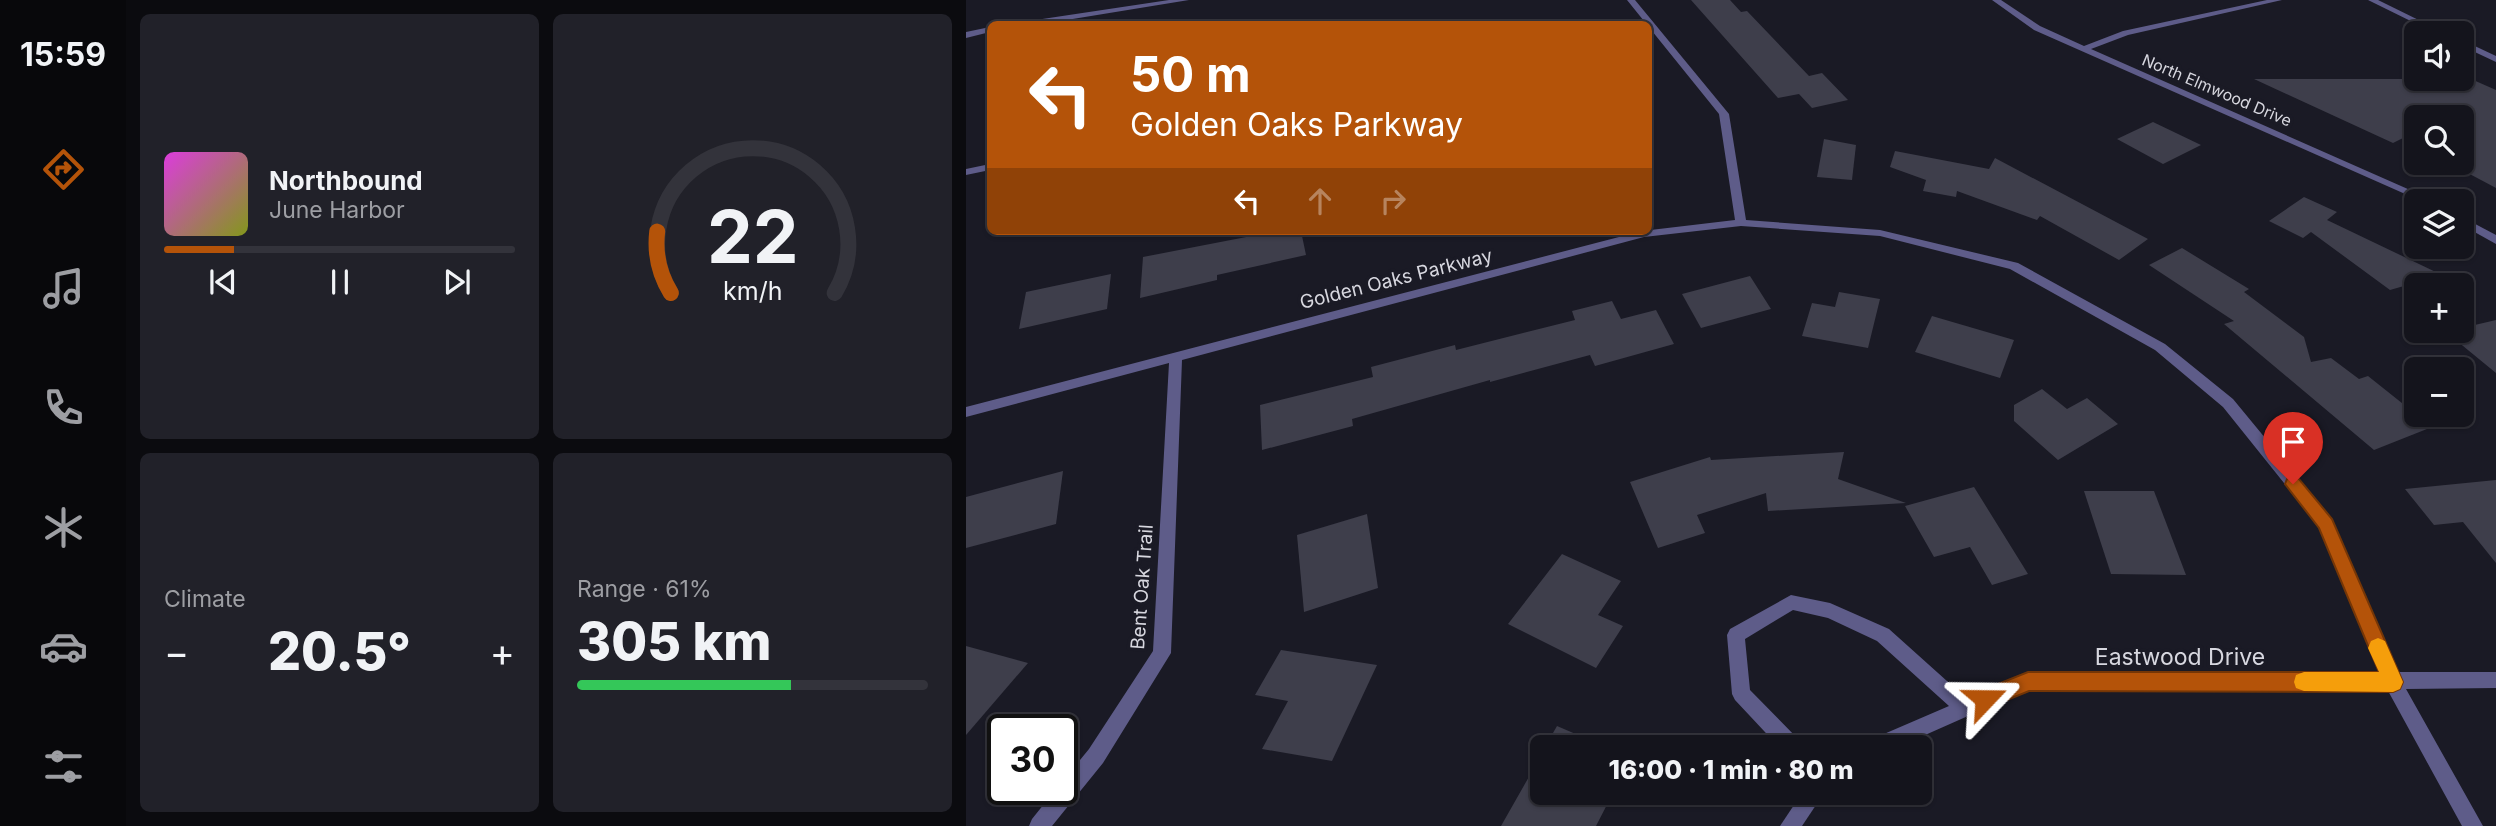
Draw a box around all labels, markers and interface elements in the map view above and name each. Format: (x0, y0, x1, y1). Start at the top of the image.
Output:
map controls (2404, 21, 2474, 427)
button: sound (2404, 21, 2474, 91)
text: 15:59 (20, 35, 106, 74)
text: 50 m (1130, 45, 1251, 104)
icon: left (1015, 49, 1106, 140)
street label: North Elmwood Drive (2139, 49, 2295, 131)
text: Golden Oaks Parkway (1130, 105, 1463, 144)
button: search (2404, 105, 2474, 175)
icon: directions (39, 145, 88, 194)
text: Northbound (269, 165, 423, 196)
icon: left (1228, 182, 1266, 220)
icon: ahead (1301, 182, 1339, 220)
icon: right (1374, 182, 1412, 220)
button: layers (2404, 189, 2474, 259)
text: 22 (707, 192, 798, 281)
text: June Harbor (269, 196, 405, 224)
street label: Golden Oaks Parkway (1297, 244, 1495, 314)
icon: previous (204, 263, 242, 301)
icon: pause (321, 263, 359, 301)
icon: next (438, 263, 476, 301)
icon: music (39, 264, 88, 313)
button: + (2404, 273, 2474, 343)
text: km/h (723, 276, 782, 306)
button: − (2404, 357, 2474, 427)
icon: phone (39, 383, 88, 432)
pin (2263, 412, 2323, 484)
icon: arrive (2274, 423, 2312, 461)
icon: climate (39, 503, 88, 552)
street label: Bent Oak Trail (1126, 524, 1158, 650)
text: Range · 61% (577, 575, 711, 603)
text: Climate (164, 585, 246, 613)
text: 305 km (577, 610, 771, 673)
text: 20.5° (268, 620, 411, 683)
icon: car (39, 622, 88, 671)
text: − (164, 629, 189, 675)
text: + (490, 629, 515, 675)
street label: Eastwood Drive (2095, 643, 2265, 671)
position arrow (1948, 662, 2022, 736)
speed limit sign: 30 (987, 714, 1078, 805)
icon: filters (39, 742, 88, 791)
text: 16:00 · 1 min · 80 m (1608, 754, 1854, 785)

